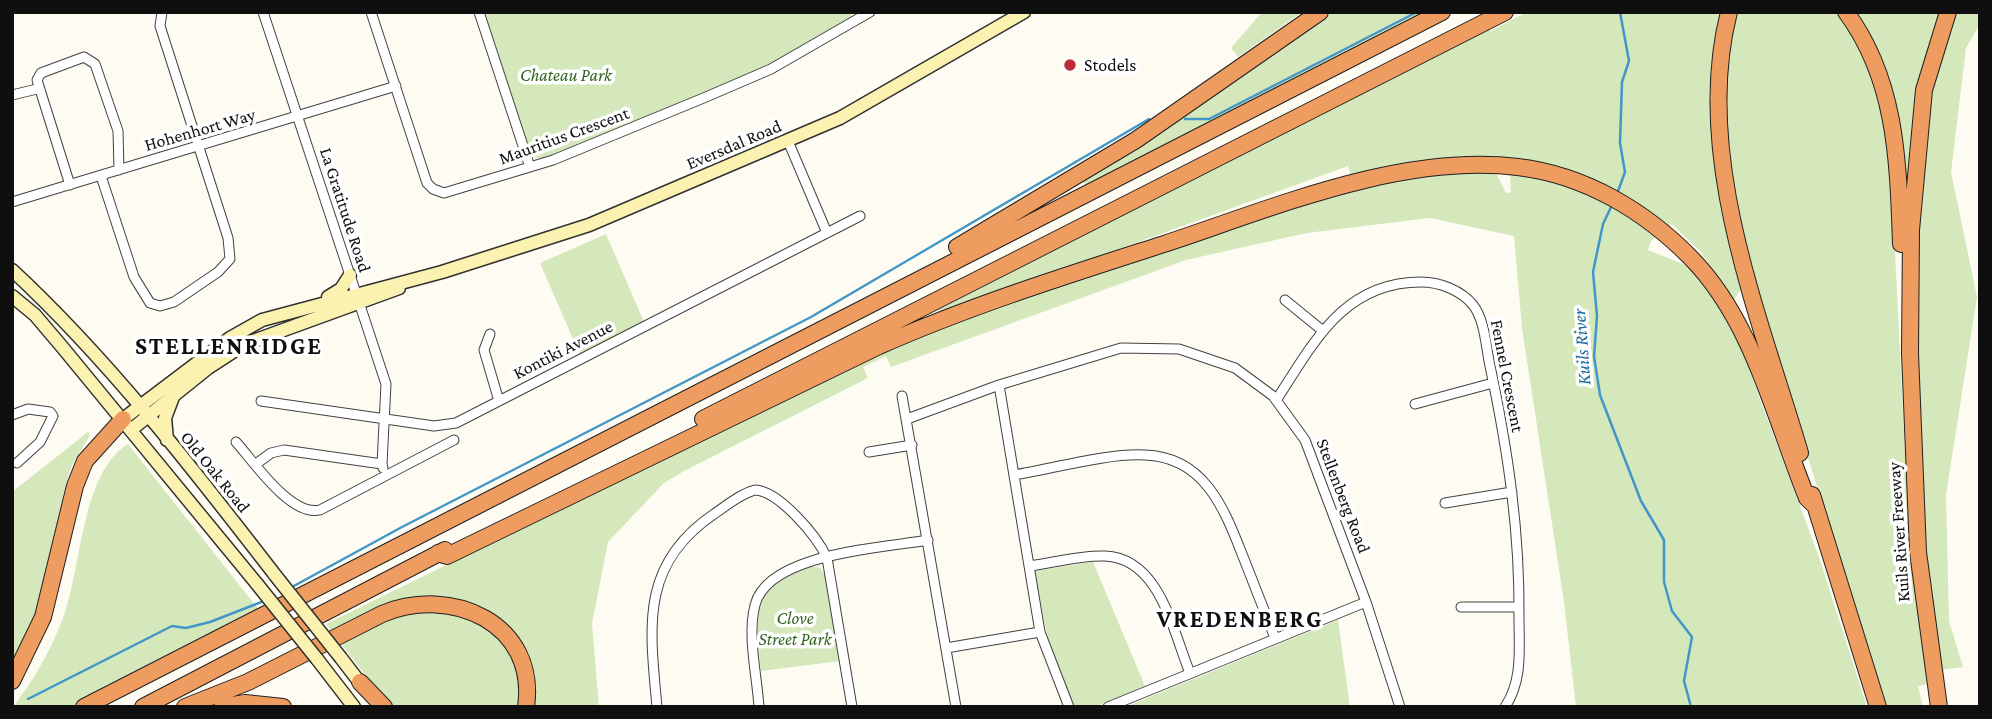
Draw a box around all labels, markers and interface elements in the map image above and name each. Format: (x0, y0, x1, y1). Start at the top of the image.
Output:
place label: Stodels (1084, 54, 1136, 76)
marker: Stodels (1062, 57, 1078, 73)
park label: Chateau Park (520, 64, 612, 86)
street label: Mauritius Crescent (496, 102, 632, 170)
street label: Hohenhort Way (142, 104, 258, 156)
street label: Eversdal Road (683, 115, 785, 175)
street label: La Gratitude Road (315, 145, 375, 275)
water label: Kuils River (1568, 308, 1596, 386)
street label: Kontiki Avenue (509, 316, 617, 384)
street label: Fennel Crescent (1485, 318, 1529, 434)
district label: STELLENRIDGE (137, 333, 321, 361)
street label: Old Oak Road (176, 427, 254, 517)
street label: Stellenberg Road (1311, 436, 1375, 556)
street label: Kuils River Freeway (1883, 461, 1915, 603)
district label: VREDENBERG (1158, 606, 1322, 634)
park label: Clove Street Park (758, 607, 832, 650)

